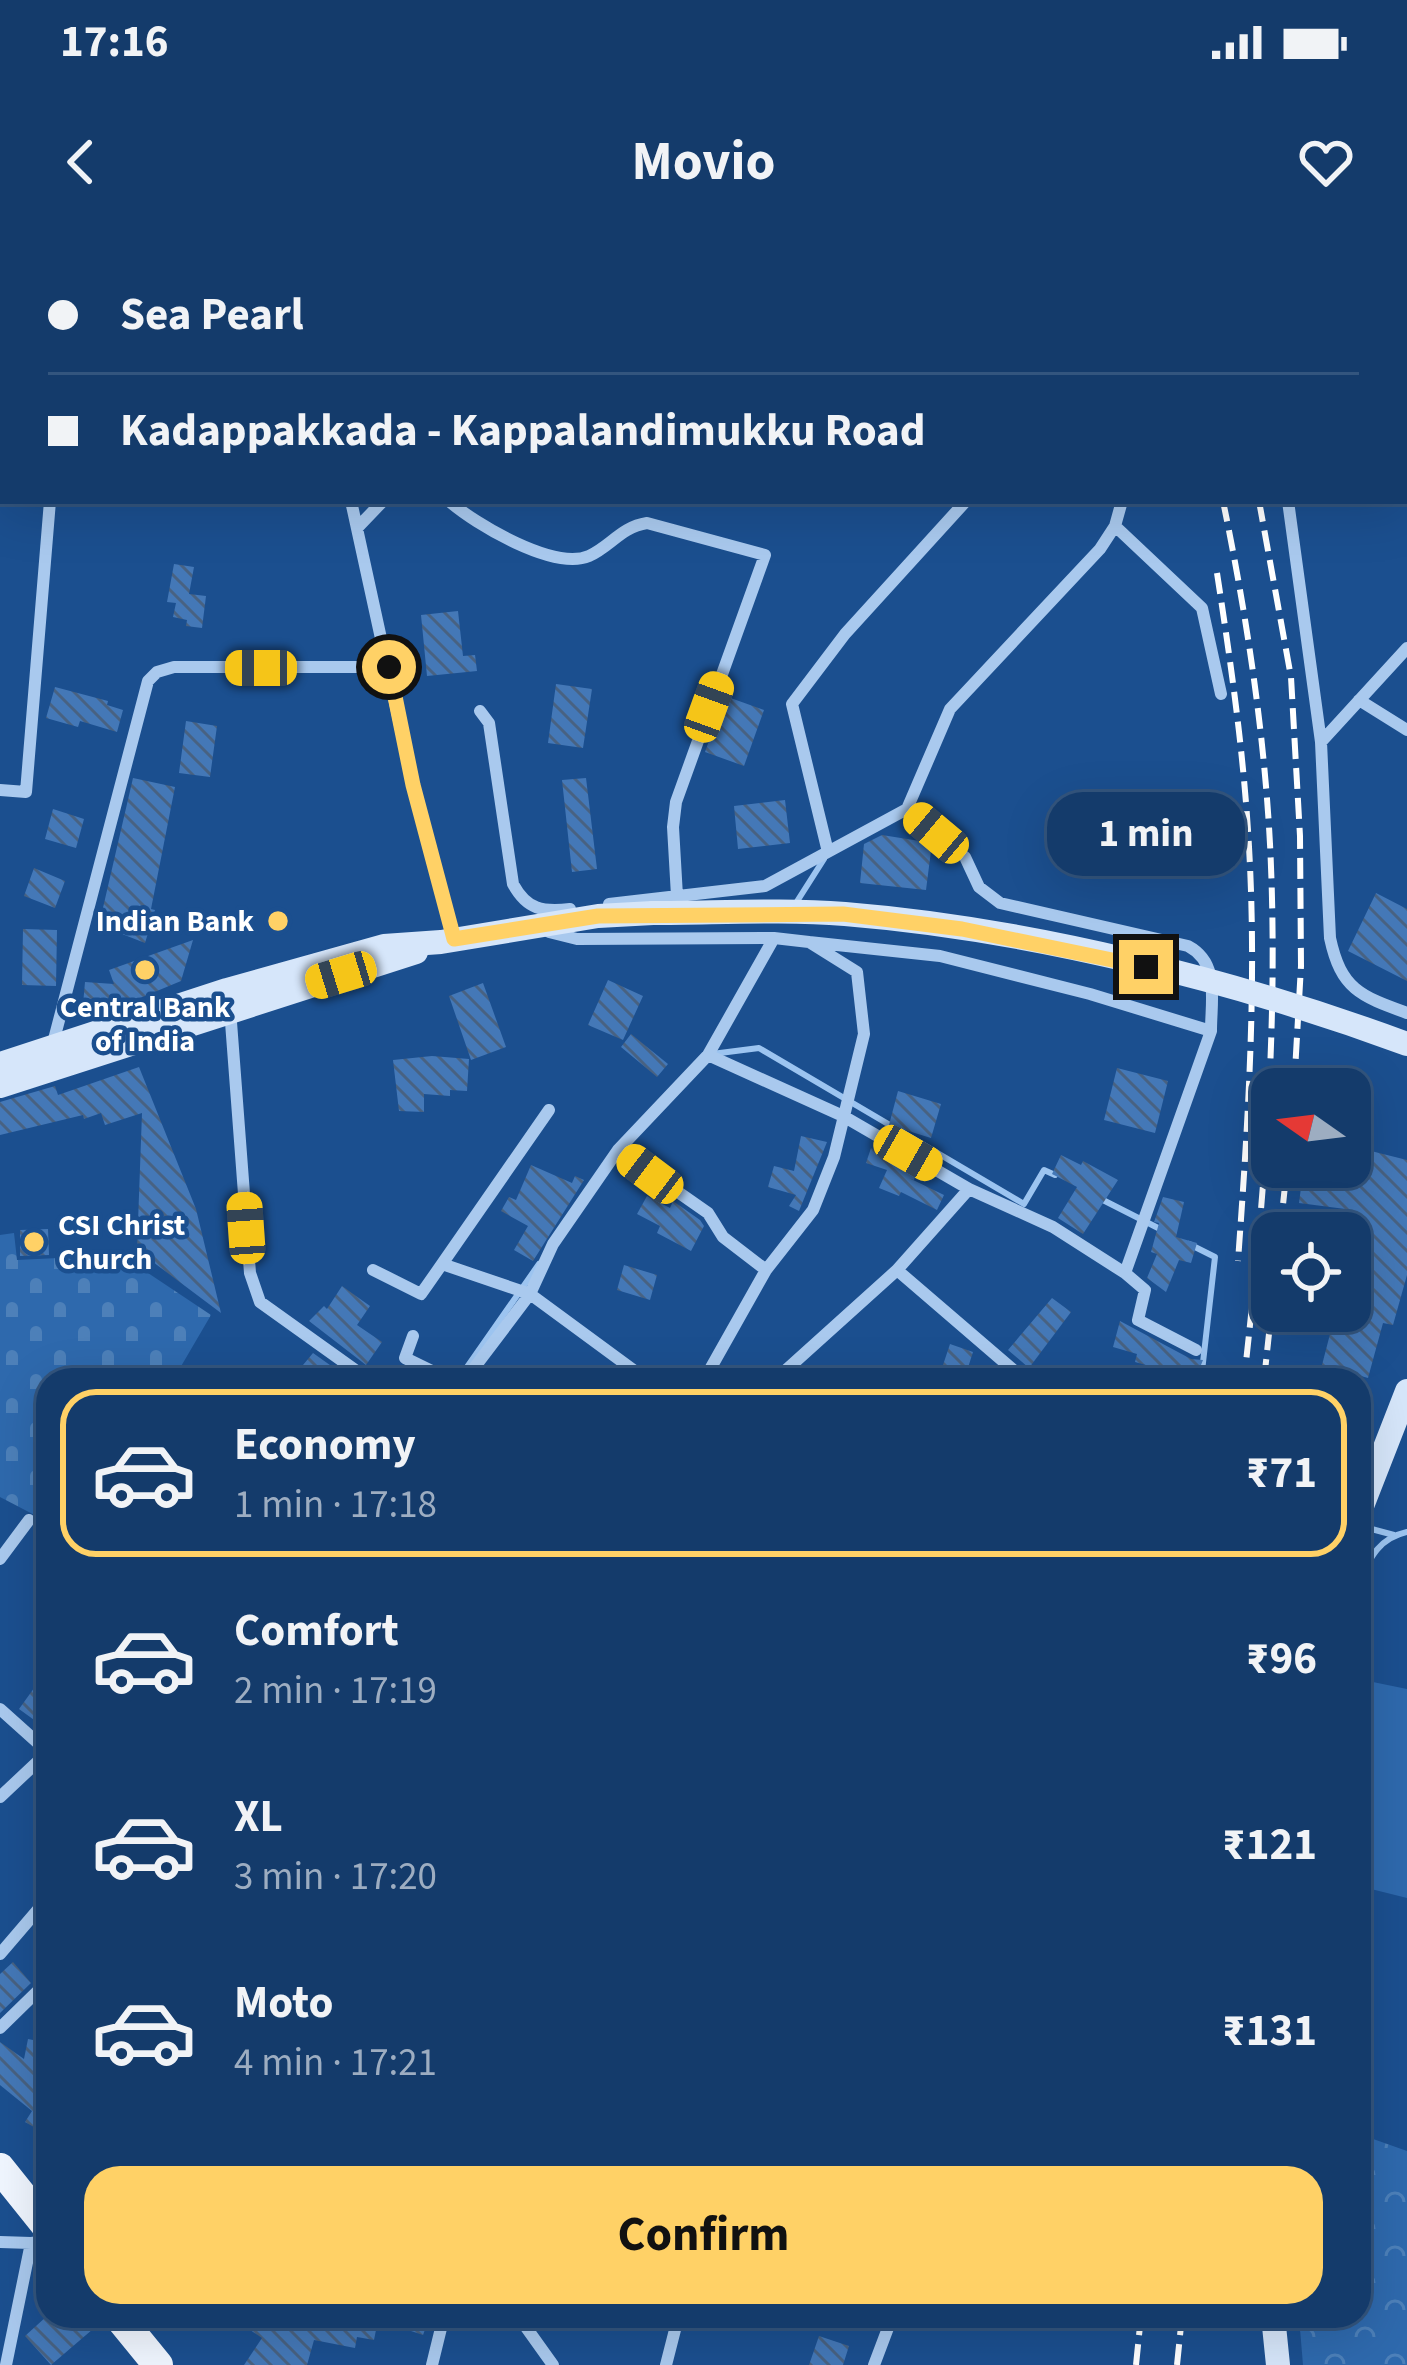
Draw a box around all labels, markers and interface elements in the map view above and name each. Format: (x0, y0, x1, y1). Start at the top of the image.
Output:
text: 17:16 (60, 10, 169, 74)
text: Movio (632, 124, 775, 201)
icon: back (48, 129, 114, 195)
icon: heart (1293, 129, 1359, 195)
text: Sea Pearl (120, 283, 304, 347)
text: Kadappakkada - Kappalandimukku Road (120, 399, 926, 463)
route start (362, 640, 416, 694)
car (225, 650, 297, 686)
car (680, 667, 738, 747)
callout: 1 min (1047, 793, 1245, 877)
car (897, 796, 975, 870)
text: 1 min (1099, 806, 1193, 862)
place label: Indian Bank (96, 900, 255, 943)
marker: Indian Bank (265, 908, 291, 934)
route end (1119, 940, 1173, 994)
car (301, 947, 381, 1003)
marker: Central Bank of India (132, 957, 158, 983)
place label: Central Bank of India (60, 986, 231, 1063)
north arrow (1251, 1068, 1371, 1188)
map controls (1251, 1068, 1371, 1332)
car (868, 1119, 948, 1187)
car (610, 1138, 690, 1210)
car (226, 1191, 266, 1265)
place label: CSI Christ Church (58, 1204, 186, 1281)
button: locate (1251, 1212, 1371, 1332)
marker: CSI Christ Church (21, 1229, 47, 1255)
text: Economy (234, 1413, 416, 1477)
icon: car (90, 1419, 198, 1527)
text: ₹71 (1246, 1441, 1317, 1505)
text: 1 min · 17:18 (234, 1477, 437, 1533)
text: Comfort (234, 1599, 399, 1663)
icon: car (90, 1605, 198, 1713)
text: ₹96 (1246, 1627, 1317, 1691)
text: 2 min · 17:19 (234, 1663, 437, 1719)
text: XL (234, 1785, 283, 1849)
icon: car (90, 1791, 198, 1899)
text: ₹121 (1222, 1813, 1317, 1877)
text: 3 min · 17:20 (234, 1849, 437, 1905)
text: Moto (234, 1971, 333, 2035)
icon: car (90, 1977, 198, 2085)
text: ₹131 (1222, 1999, 1317, 2063)
text: 4 min · 17:21 (234, 2035, 437, 2091)
button: Confirm (84, 2166, 1323, 2304)

